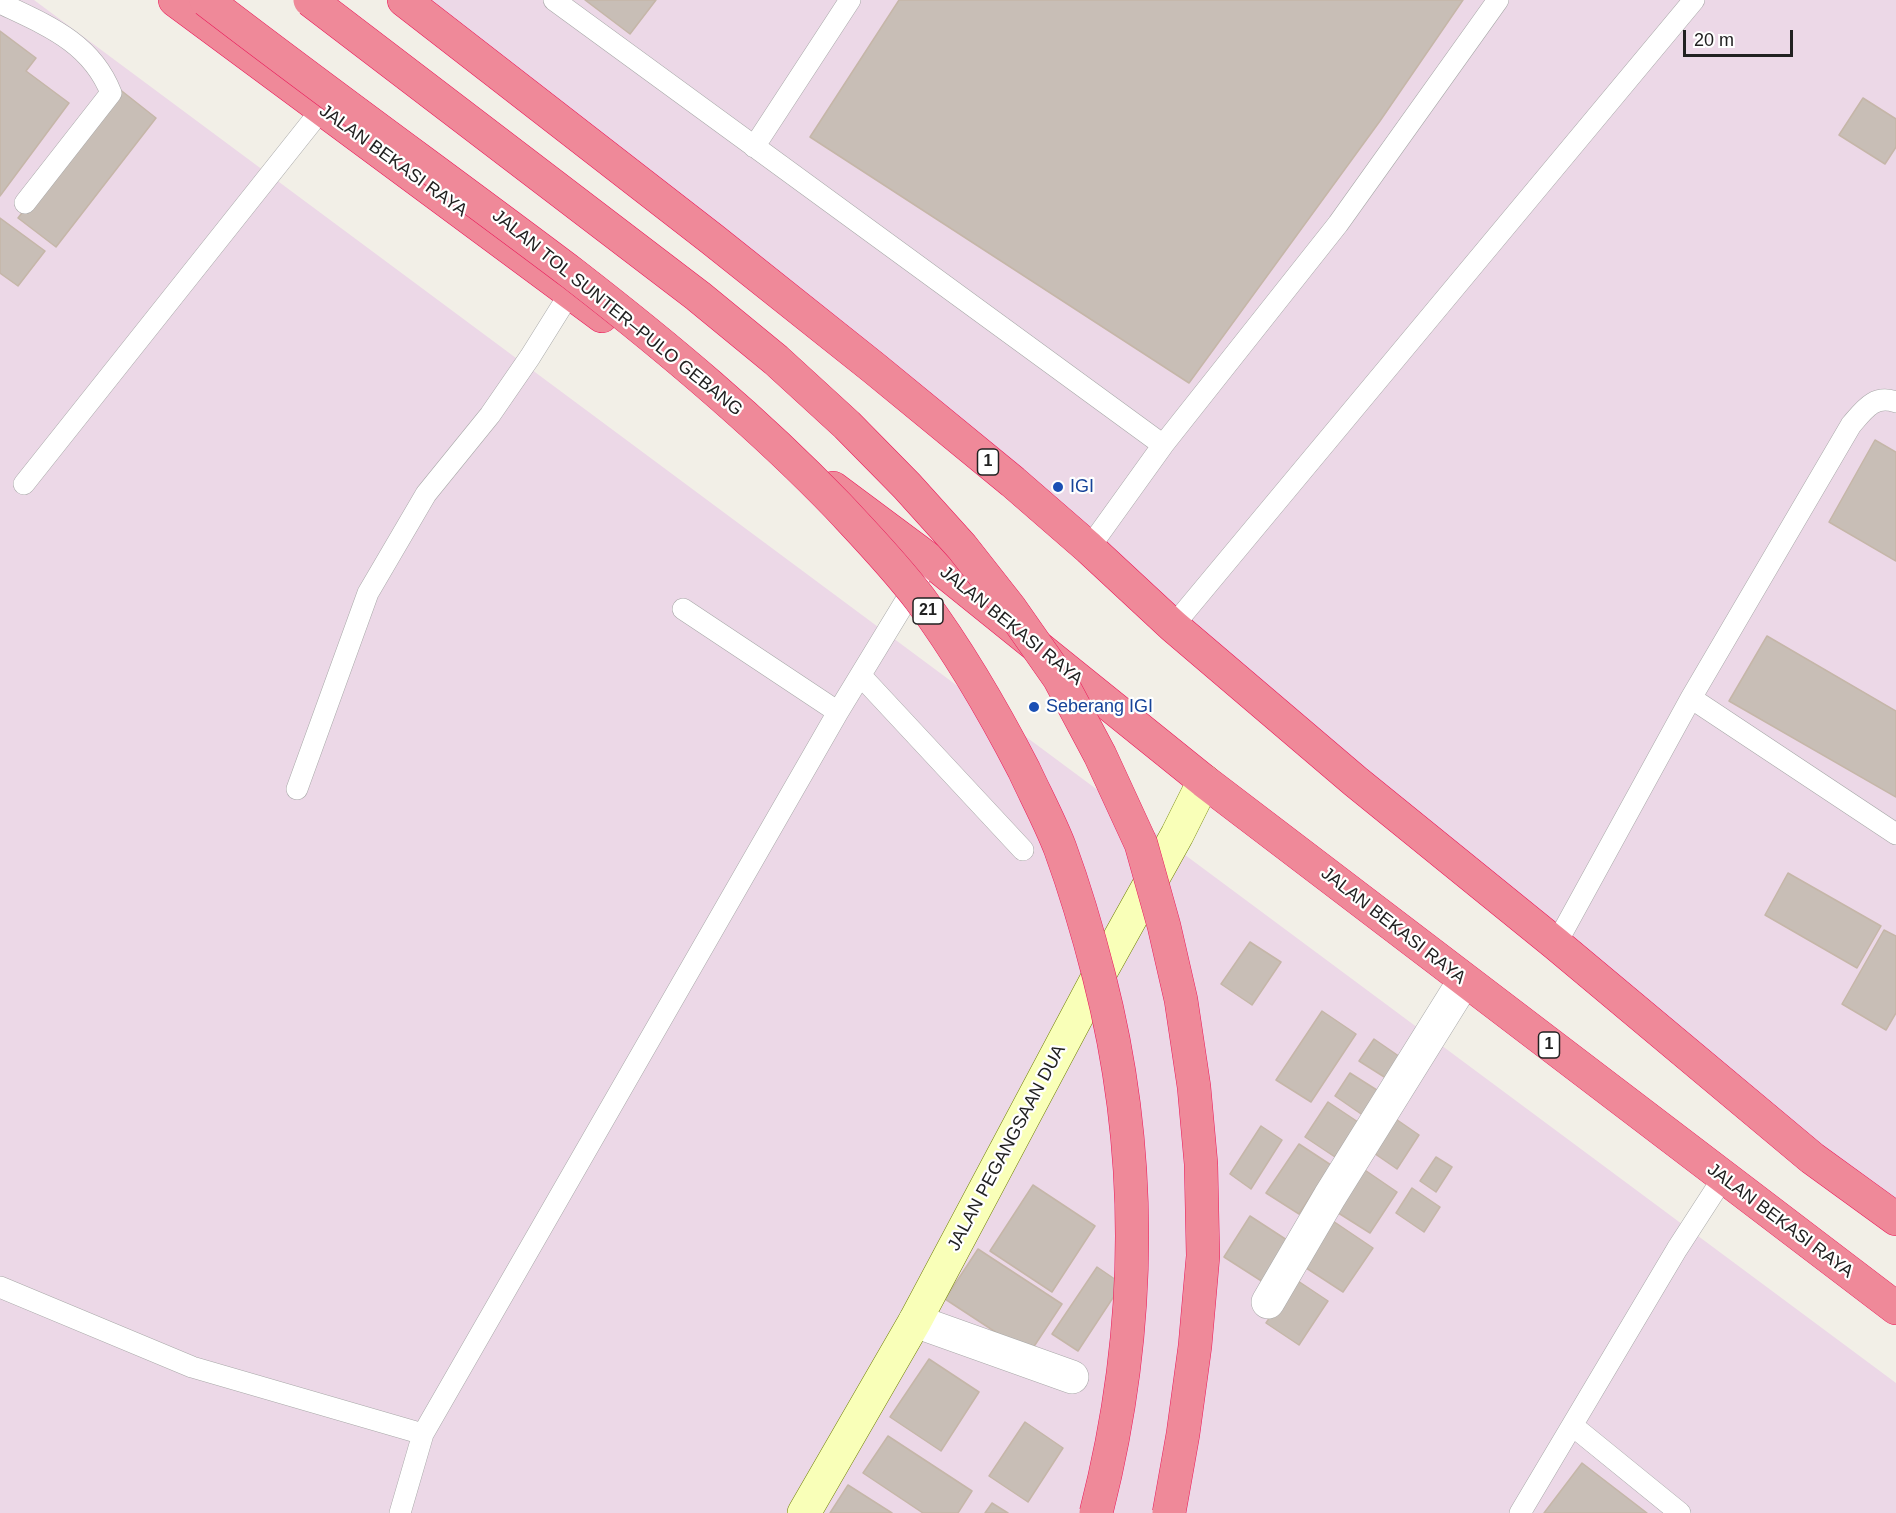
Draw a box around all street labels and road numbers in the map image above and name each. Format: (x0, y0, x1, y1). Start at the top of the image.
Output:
street label: JALAN BEKASI RAYA (315, 100, 471, 222)
street label: JALAN TOL SUNTER–PULO GEBANG (488, 205, 746, 421)
road number: 1 (978, 449, 998, 475)
street label: JALAN BEKASI RAYA (935, 562, 1087, 690)
road number: 21 (913, 598, 943, 624)
street label: JALAN BEKASI RAYA (1316, 863, 1470, 989)
road number: 1 (1538, 1032, 1560, 1058)
street label: JALAN PEGANGSAAN DUA (943, 1041, 1071, 1255)
street label: JALAN BEKASI RAYA (1703, 1159, 1857, 1283)

